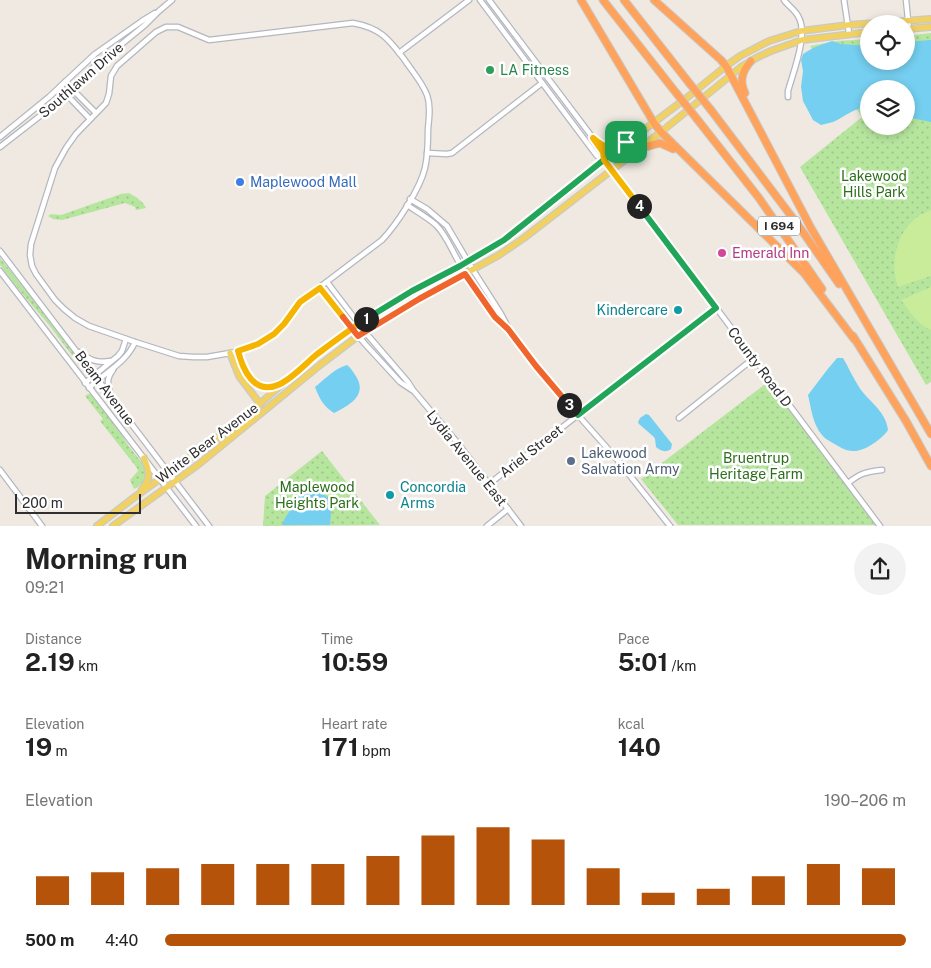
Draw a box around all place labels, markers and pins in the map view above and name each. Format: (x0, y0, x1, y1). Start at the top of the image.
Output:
place label: LA Fitness (500, 62, 569, 78)
marker: LA Fitness (484, 64, 496, 76)
pin (605, 121, 647, 163)
place label: Maplewood Mall (250, 174, 357, 190)
marker: Maplewood Mall (234, 176, 246, 188)
pin: 4 (626, 194, 652, 218)
place label: Emerald Inn (732, 245, 809, 261)
marker: Emerald Inn (716, 247, 728, 259)
place label: Kindercare (597, 302, 668, 318)
marker: Kindercare (672, 304, 684, 316)
pin: 1 (354, 306, 378, 332)
pin: 3 (556, 392, 582, 418)
place label: Lakewood Salvation Army (581, 445, 680, 477)
marker: Lakewood Salvation Army (565, 455, 577, 467)
place label: Concordia Arms (400, 479, 466, 511)
marker: Concordia Arms (384, 489, 396, 501)

